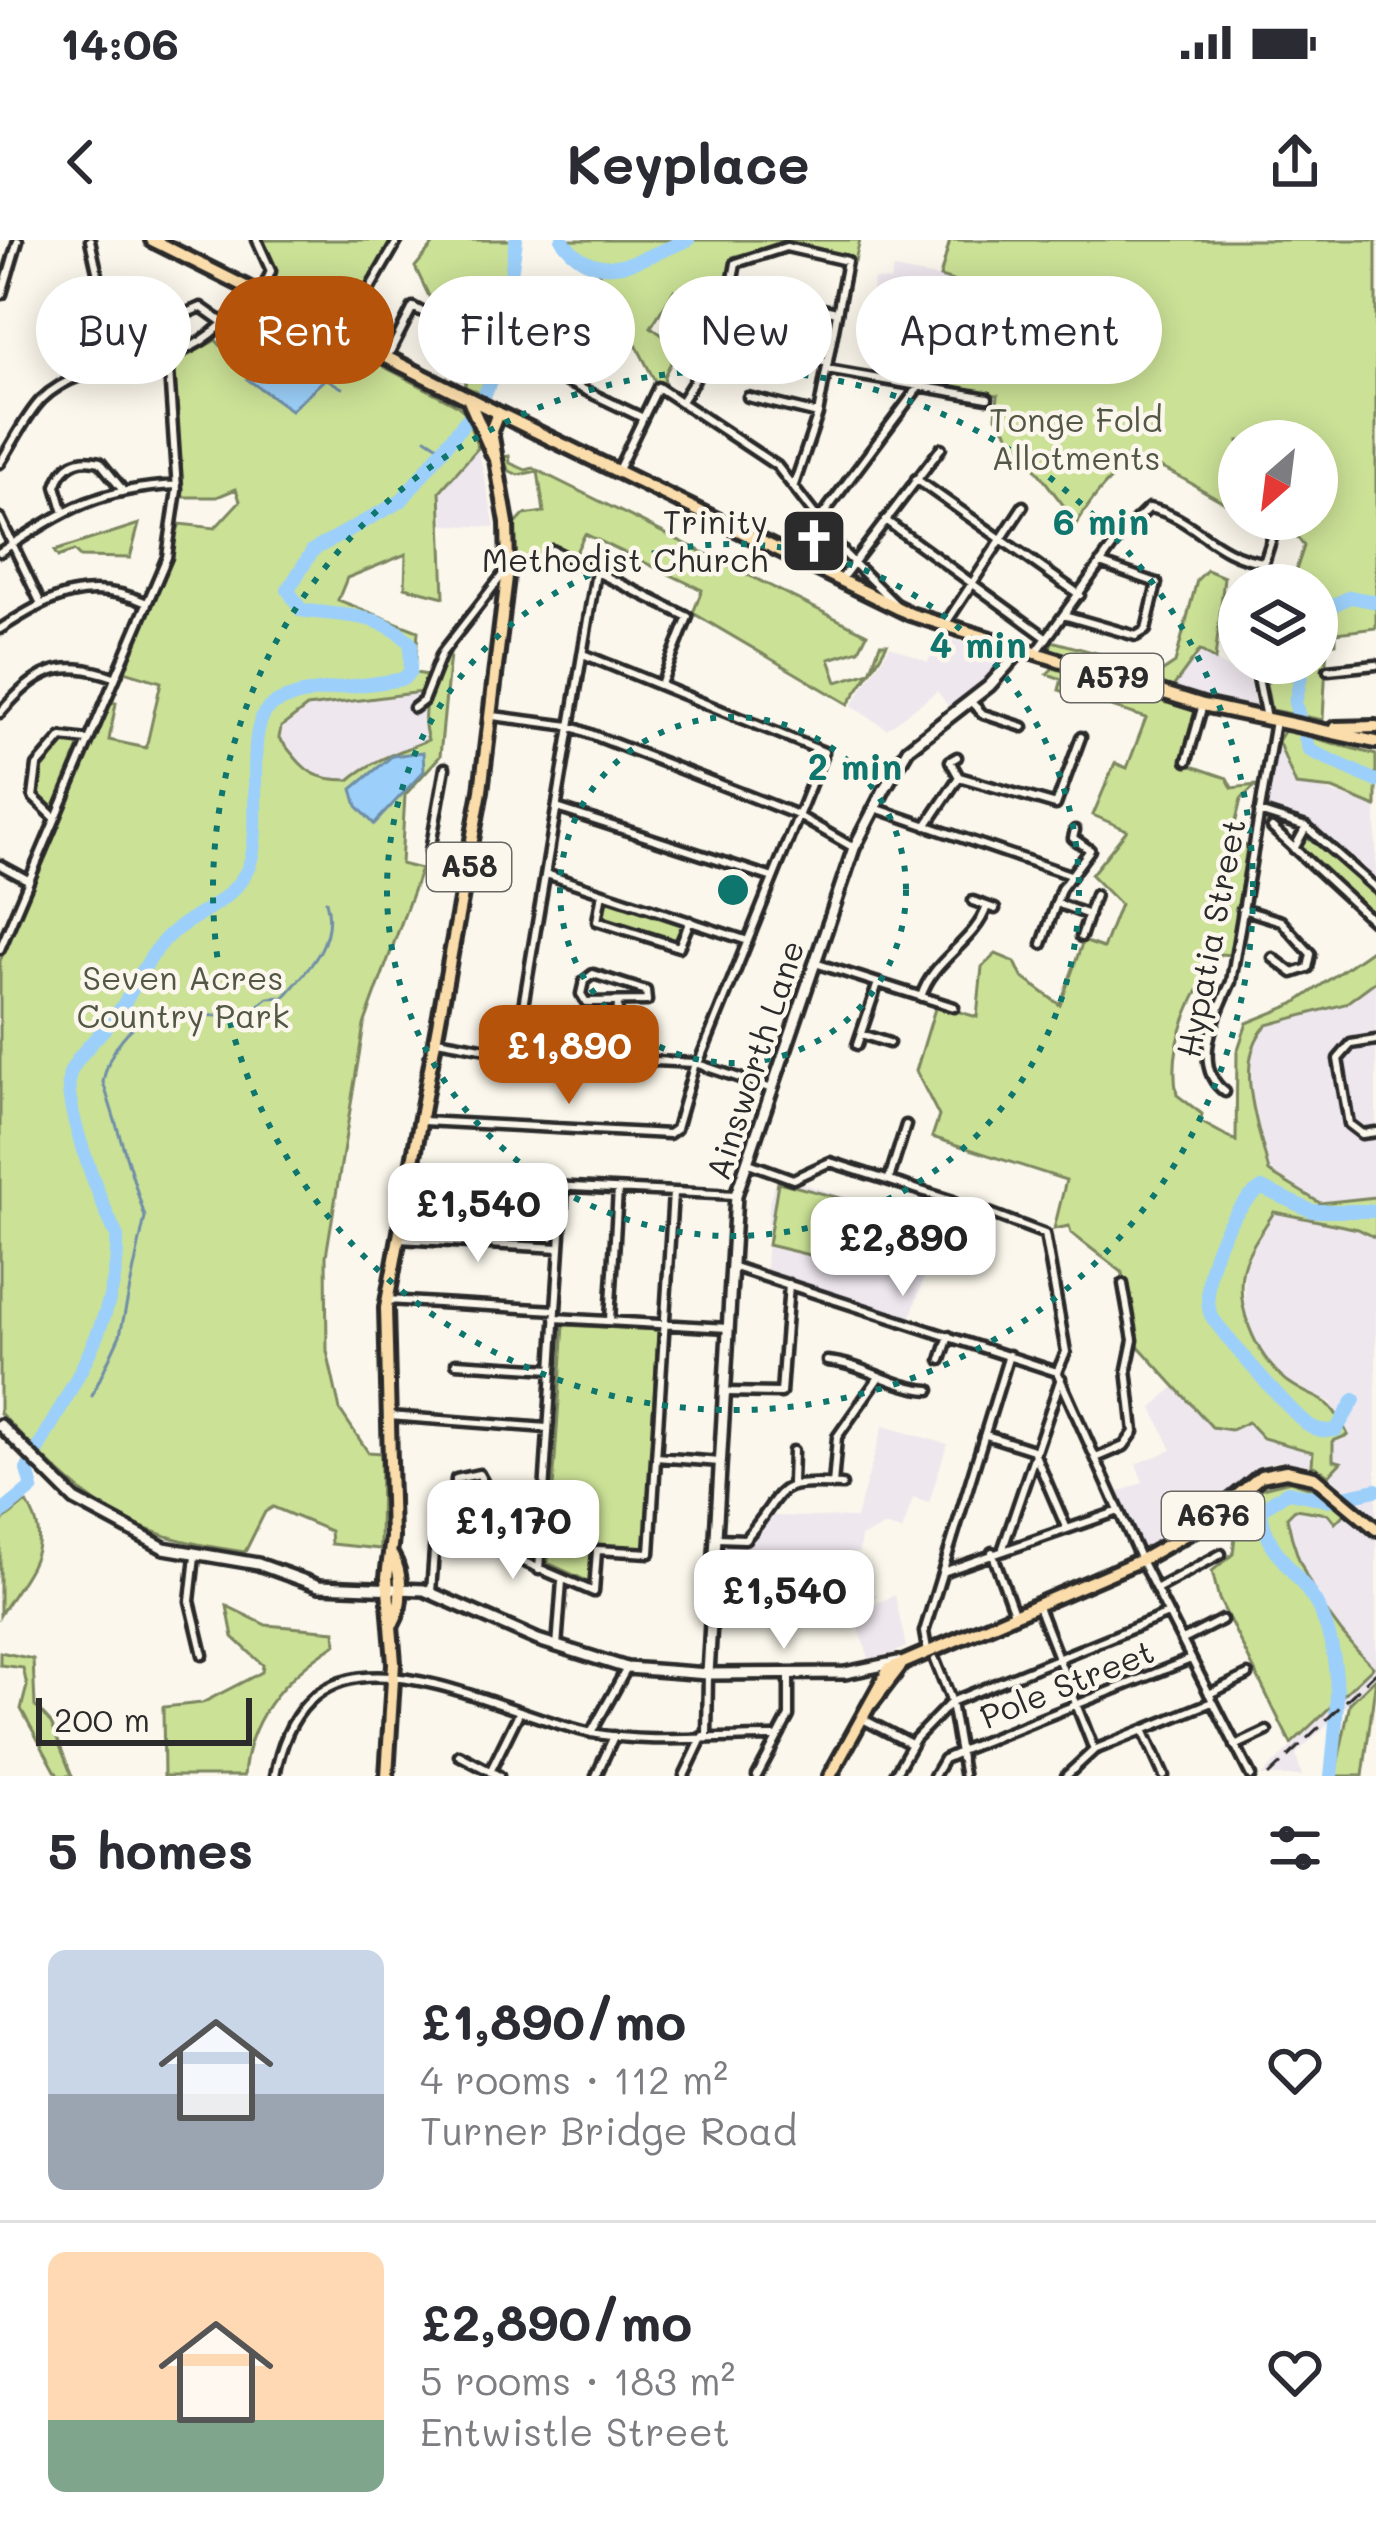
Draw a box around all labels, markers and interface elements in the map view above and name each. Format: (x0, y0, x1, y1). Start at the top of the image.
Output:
text: 14:06 (60, 13, 179, 71)
text: Keyplace (566, 127, 810, 198)
icon: back (48, 129, 114, 195)
icon: share (1262, 129, 1328, 195)
chip: Buy (36, 276, 191, 384)
chip: Rent (215, 276, 394, 384)
chip: Filters (418, 276, 635, 384)
chip: New (659, 276, 832, 384)
chip: Apartment (856, 276, 1162, 384)
park label: Tonge Fold Allotments (989, 397, 1163, 478)
north arrow (1218, 420, 1338, 540)
map controls (1218, 420, 1338, 684)
text: 6 min (1053, 497, 1149, 544)
place label: Trinity Methodist Church (482, 499, 768, 580)
church icon: Trinity Methodist Church (779, 506, 849, 576)
button: layers (1218, 564, 1338, 684)
text: 4 min (929, 620, 1027, 667)
road number: A579 (1061, 654, 1163, 702)
text: 2 min (808, 742, 902, 789)
street label: Hypatia Street (1165, 815, 1255, 1061)
road number: A58 (427, 843, 511, 891)
centre of rings (712, 869, 754, 911)
street label: Ainsworth Lane (695, 934, 813, 1185)
park label: Seven Acres Country Park (76, 955, 290, 1037)
pin: £1,890 (471, 1005, 667, 1107)
text: £1,890 (506, 1018, 632, 1069)
pin: £1,540 (380, 1163, 576, 1265)
text: £1,540 (415, 1176, 541, 1227)
pin: £2,890 (805, 1197, 1001, 1299)
text: £2,890 (838, 1210, 968, 1261)
pin: £1,170 (415, 1480, 611, 1582)
road number: A676 (1162, 1492, 1264, 1540)
text: £1,170 (454, 1493, 572, 1544)
pin: £1,540 (686, 1550, 882, 1652)
text: £1,540 (721, 1563, 847, 1614)
street label: Pole Street (973, 1628, 1160, 1737)
scale bar (36, 1692, 252, 1745)
text: 200 m (54, 1697, 150, 1740)
text: 5 homes (48, 1815, 253, 1882)
icon: filters (1262, 1815, 1328, 1881)
text: £1,890/mo (420, 1986, 686, 2053)
icon: home (144, 1998, 288, 2142)
icon: heart (1262, 2037, 1328, 2103)
text: 4 rooms · 112 m² (420, 2053, 728, 2104)
text: Turner Bridge Road (420, 2104, 797, 2155)
text: £2,890/mo (420, 2287, 692, 2354)
icon: home (144, 2300, 288, 2444)
icon: heart (1262, 2339, 1328, 2405)
text: 5 rooms · 183 m² (420, 2354, 735, 2405)
text: Entwistle Street (420, 2405, 730, 2456)

